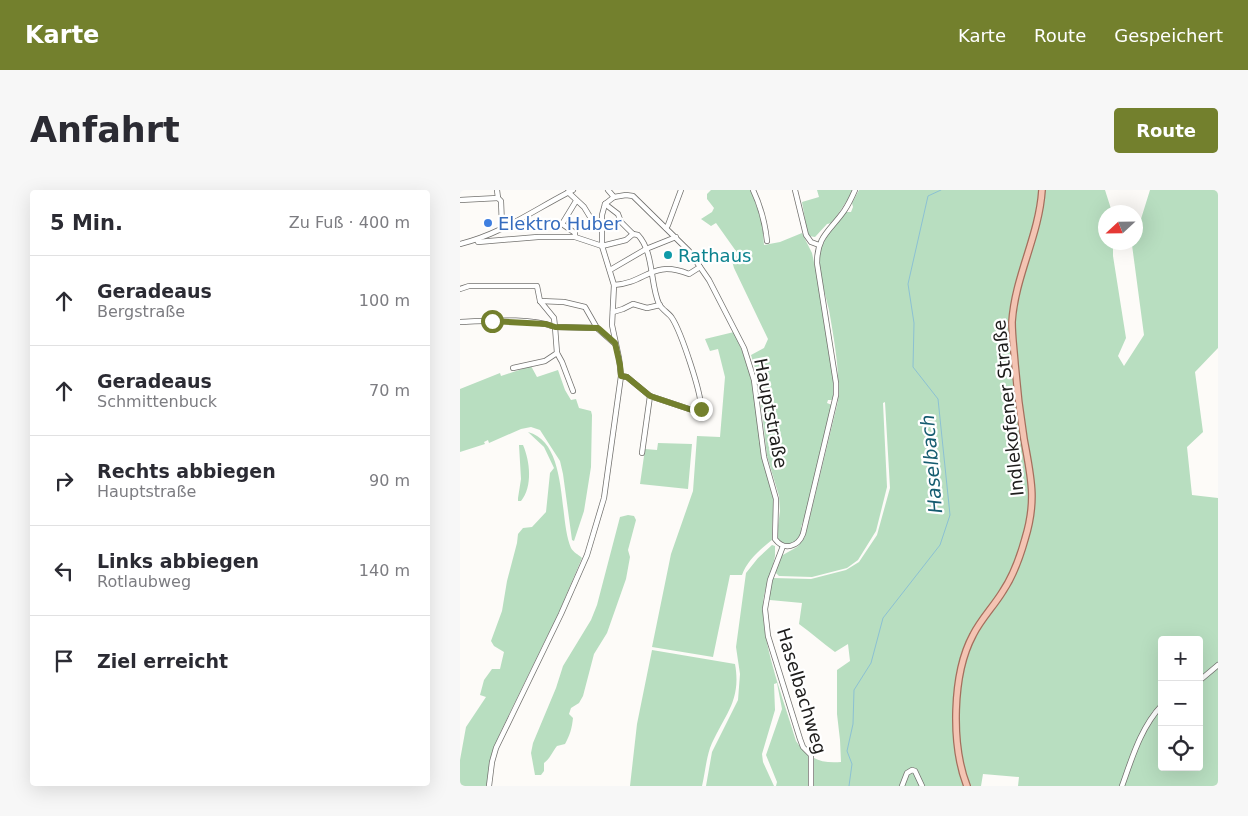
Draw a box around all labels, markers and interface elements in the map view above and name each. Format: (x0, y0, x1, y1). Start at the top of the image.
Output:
text: Karte (25, 21, 99, 49)
text: Karte (958, 25, 1006, 46)
text: Route (1034, 25, 1086, 46)
text: Gespeichert (1114, 25, 1223, 46)
button: Route (1114, 108, 1218, 153)
text: Anfahrt (30, 110, 180, 150)
north arrow (1098, 205, 1143, 250)
text: 5 Min. (50, 211, 123, 235)
text: Zu Fuß · 400 m (289, 213, 410, 232)
place label: Elektro Huber (498, 213, 622, 234)
marker: Elektro Huber (482, 217, 494, 229)
place label: Rathaus (678, 245, 751, 266)
marker: Rathaus (662, 249, 674, 261)
text: Geradeaus (97, 280, 212, 302)
icon: ahead (50, 287, 78, 315)
text: 100 m (359, 291, 410, 310)
text: Bergstraße (97, 302, 185, 321)
route start (481, 310, 504, 333)
street label: Indlekofener Straße (988, 319, 1028, 497)
street label: Hauptstraße (750, 356, 792, 470)
text: Geradeaus (97, 370, 212, 392)
icon: ahead (50, 377, 78, 405)
text: 70 m (369, 381, 410, 400)
text: Schmittenbuck (97, 392, 217, 411)
route end (690, 398, 713, 421)
water label: Haselbach (916, 414, 946, 514)
text: Rechts abbiegen (97, 460, 276, 482)
icon: right (50, 467, 78, 495)
text: 90 m (369, 471, 410, 490)
text: Hauptstraße (97, 482, 196, 501)
text: Links abbiegen (97, 550, 259, 572)
icon: left (50, 557, 78, 585)
text: 140 m (359, 561, 410, 580)
text: Rotlaubweg (97, 572, 191, 591)
street label: Haselbachweg (773, 625, 831, 757)
map controls (1158, 636, 1203, 771)
button: + (1158, 636, 1203, 681)
icon: arrive (50, 647, 78, 675)
text: Ziel erreicht (97, 650, 228, 672)
button: − (1158, 681, 1203, 726)
button: locate (1158, 726, 1203, 771)

